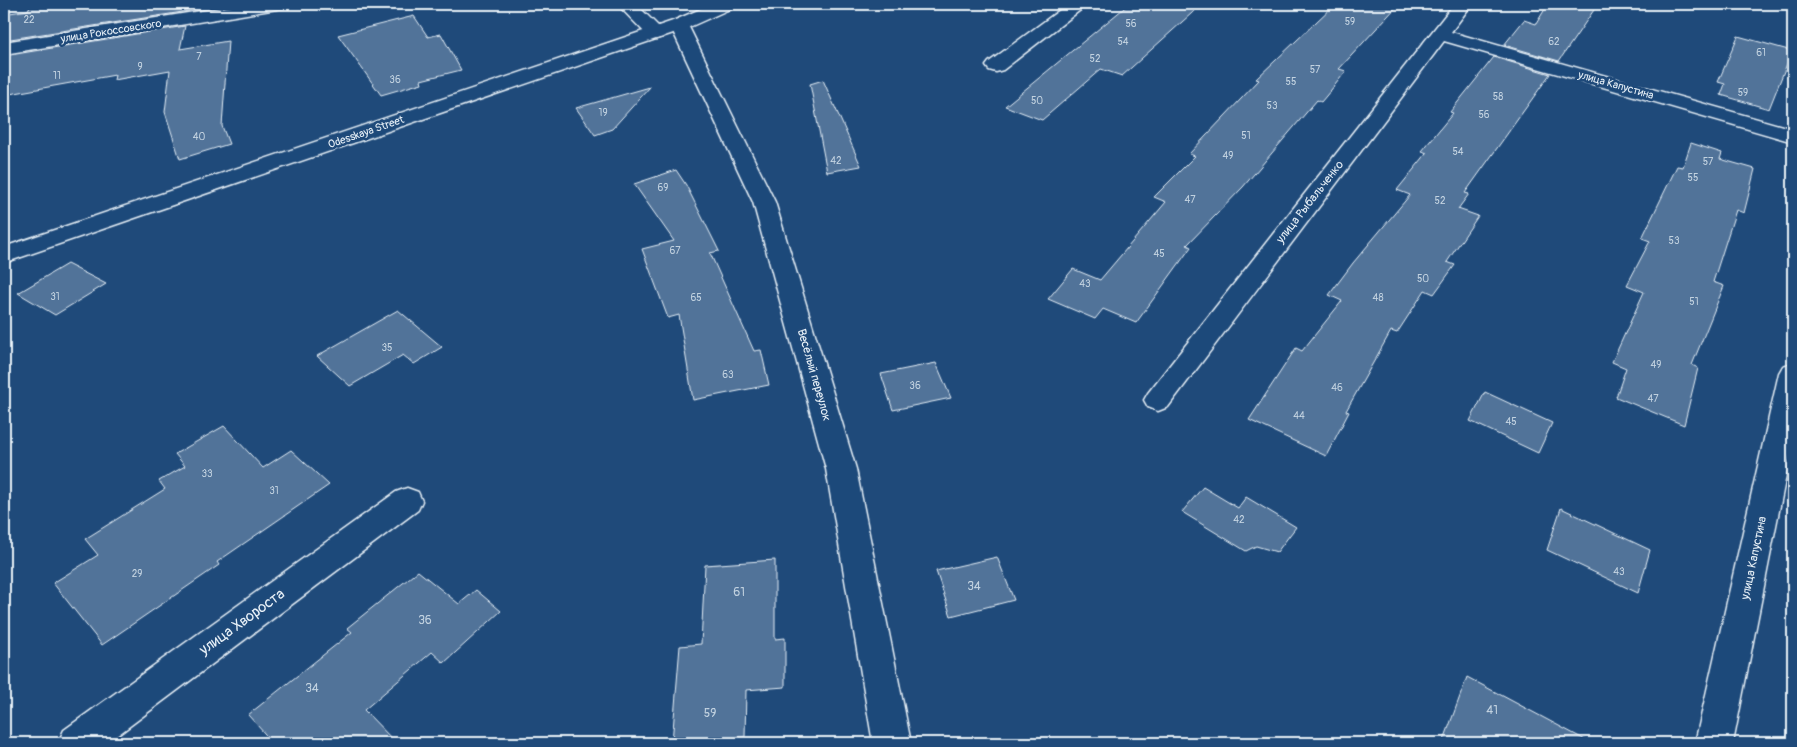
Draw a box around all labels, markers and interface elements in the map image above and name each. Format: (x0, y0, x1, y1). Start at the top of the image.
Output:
house number: 22 (23, 14, 35, 26)
house number: 59 (1345, 16, 1355, 28)
street label: улица Рокоссовского (59, 17, 163, 46)
house number: 56 (1125, 18, 1137, 30)
house number: 54 (1117, 36, 1129, 48)
house number: 62 (1548, 36, 1560, 48)
house number: 61 (1756, 47, 1766, 59)
house number: 7 (196, 51, 202, 63)
house number: 52 (1089, 53, 1101, 65)
house number: 9 (137, 61, 143, 73)
house number: 57 (1310, 64, 1321, 76)
street label: улица Капустина (1576, 68, 1655, 102)
house number: 11 (53, 70, 61, 82)
house number: 36 (389, 74, 401, 86)
house number: 55 (1286, 76, 1296, 88)
house number: 59 (1738, 87, 1748, 99)
house number: 58 (1493, 91, 1503, 103)
house number: 50 (1031, 95, 1043, 107)
house number: 53 (1267, 100, 1278, 112)
house number: 19 (598, 107, 608, 119)
house number: 56 (1478, 109, 1490, 121)
street label: Odesskaya Street (326, 113, 406, 151)
house number: 51 (1241, 130, 1251, 142)
house number: 40 (193, 131, 205, 143)
house number: 54 (1452, 146, 1464, 158)
house number: 49 (1223, 150, 1233, 162)
house number: 42 (830, 155, 842, 167)
house number: 57 (1703, 156, 1714, 168)
street label: улица Рыбальченко (1272, 157, 1347, 247)
house number: 55 (1688, 172, 1698, 184)
house number: 69 (658, 182, 668, 194)
house number: 47 (1184, 194, 1196, 206)
house number: 52 (1434, 195, 1446, 207)
house number: 53 (1669, 235, 1680, 247)
house number: 67 (669, 245, 681, 257)
house number: 45 (1153, 248, 1165, 260)
house number: 50 (1417, 273, 1429, 285)
house number: 43 (1079, 278, 1091, 290)
house number: 31 (50, 291, 60, 303)
house number: 65 (690, 292, 702, 304)
house number: 48 (1373, 292, 1383, 304)
house number: 51 (1689, 296, 1699, 308)
street label: Весёлый переулок (794, 327, 834, 423)
house number: 35 (382, 342, 393, 354)
house number: 49 (1651, 359, 1661, 371)
house number: 63 (722, 369, 734, 381)
house number: 36 (909, 380, 921, 392)
house number: 46 (1331, 382, 1343, 394)
house number: 47 (1647, 393, 1659, 405)
house number: 44 (1293, 410, 1305, 422)
house number: 45 (1505, 416, 1517, 428)
house number: 33 (201, 468, 213, 480)
house number: 31 (269, 485, 279, 497)
house number: 42 (1233, 514, 1245, 526)
street label: улица Капустина (1738, 514, 1770, 602)
house number: 43 (1613, 566, 1625, 578)
house number: 29 (132, 568, 142, 580)
house number: 34 (967, 579, 981, 594)
street label: улица Хвороста (195, 585, 288, 660)
house number: 61 (733, 585, 745, 600)
house number: 36 (418, 613, 432, 628)
house number: 34 (305, 681, 319, 696)
house number: 41 (1486, 703, 1498, 718)
house number: 59 (704, 706, 716, 721)

